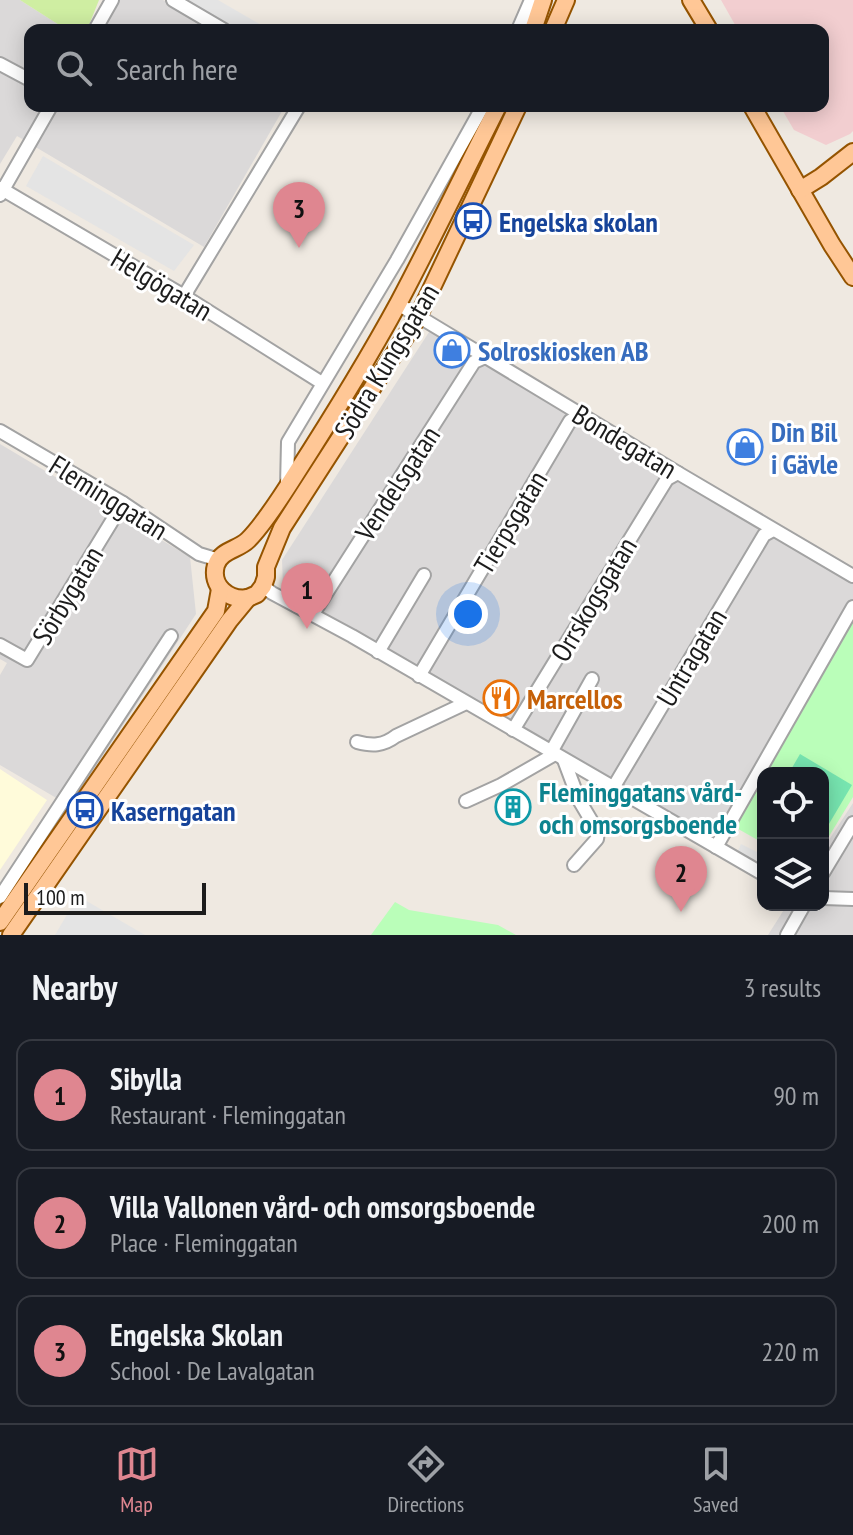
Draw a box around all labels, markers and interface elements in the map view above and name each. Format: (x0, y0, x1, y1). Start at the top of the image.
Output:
search box (24, 24, 829, 112)
icon: search (52, 46, 96, 90)
text: Search here (116, 49, 238, 88)
pin: 3 (273, 182, 325, 248)
bus stop icon: Engelska skolan (454, 202, 492, 240)
place label: Engelska skolan (499, 203, 658, 240)
street label: Helgögatan (105, 239, 219, 329)
street label: Södra Kungsgatan (325, 277, 447, 445)
shop icon: Solroskiosken AB (433, 331, 471, 369)
place label: Solroskiosken AB (478, 332, 648, 369)
street label: Bondegatan (566, 395, 684, 487)
place label: Din Bil i Gävle (771, 413, 838, 482)
street label: Vendelsgatan (346, 419, 448, 548)
shop icon: Din Bil i Gävle (726, 428, 764, 466)
street label: Fleminggatan (43, 446, 175, 548)
street label: Tierpsgatan (465, 464, 555, 580)
street label: Orrskogsgatan (541, 530, 645, 668)
street label: Sörbygatan (23, 539, 111, 651)
pin: 1 (281, 563, 333, 629)
your location (448, 594, 488, 634)
street label: Untragatan (647, 601, 735, 713)
restaurant icon: Marcellos (482, 679, 520, 717)
place label: Marcellos (527, 680, 623, 717)
map controls (757, 767, 829, 911)
button: locate (757, 767, 829, 839)
place label: Fleminggatans vård- och omsorgsboende (539, 773, 742, 842)
building icon: Fleminggatans vård- och omsorgsboende (494, 788, 532, 826)
bus stop icon: Kaserngatan (66, 791, 104, 829)
place label: Kaserngatan (111, 792, 236, 829)
button: layers (757, 839, 829, 911)
pin: 2 (655, 846, 707, 912)
scale bar (24, 879, 206, 915)
text: 100 m (36, 883, 85, 911)
text: Nearby (32, 965, 117, 1009)
text: 3 results (744, 971, 821, 1004)
text: Sibylla (110, 1059, 182, 1098)
text: 1 (54, 1079, 66, 1112)
text: 90 m (773, 1079, 819, 1112)
text: Restaurant · Fleminggatan (110, 1098, 346, 1131)
text: Villa Vallonen vård- och omsorgsboende (110, 1187, 535, 1226)
text: 2 (54, 1207, 66, 1240)
text: 200 m (761, 1207, 819, 1240)
text: Place · Fleminggatan (110, 1226, 298, 1259)
text: Engelska Skolan (110, 1315, 283, 1354)
text: 3 (54, 1335, 66, 1368)
text: 220 m (761, 1335, 819, 1368)
text: School · De Lavalgatan (110, 1354, 315, 1387)
tab: Map (115, 1442, 159, 1518)
tab: Directions (388, 1442, 464, 1518)
tab: Saved (693, 1442, 738, 1518)

